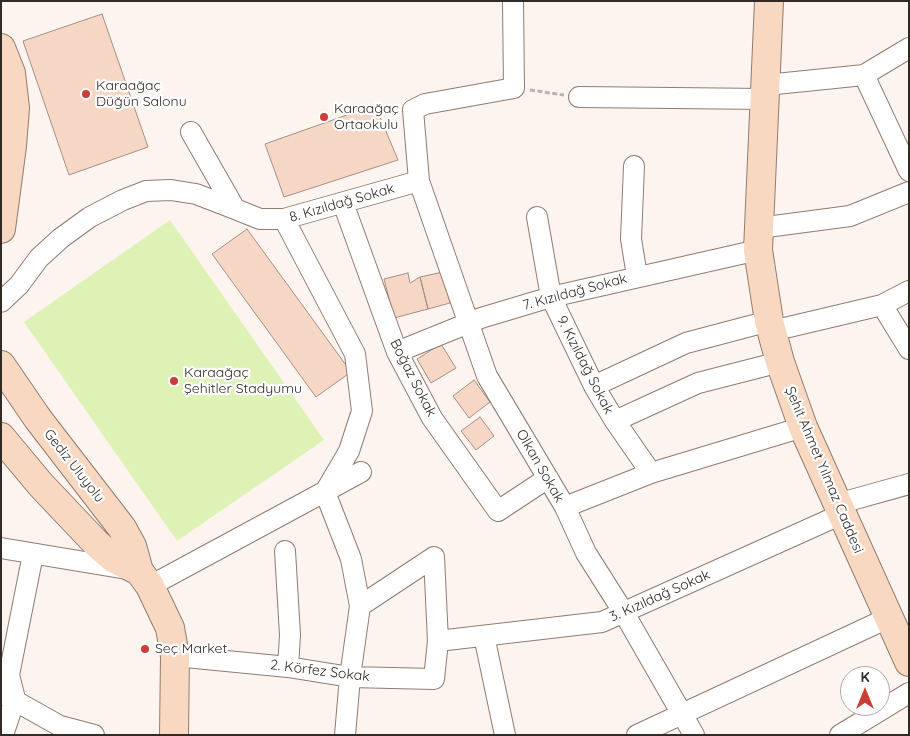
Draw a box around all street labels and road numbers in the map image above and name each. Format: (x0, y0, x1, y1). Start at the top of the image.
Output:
street label: 8. Kızıldağ Sokak (288, 180, 396, 226)
street label: 7. Kızıldağ Sokak (521, 270, 629, 314)
street label: 9. Kızıldağ Sokak (553, 313, 617, 417)
street label: Boğaz Sokak (386, 336, 440, 420)
street label: Şehit Ahmet Yılmaz Caddesi (781, 384, 867, 556)
street label: Gediz Uluyolu (40, 426, 108, 506)
street label: Olkan Sokak (512, 427, 568, 505)
street label: 3. Kızıldağ Sokak (607, 566, 713, 626)
street label: 2. Körfez Sokak (269, 657, 371, 685)

